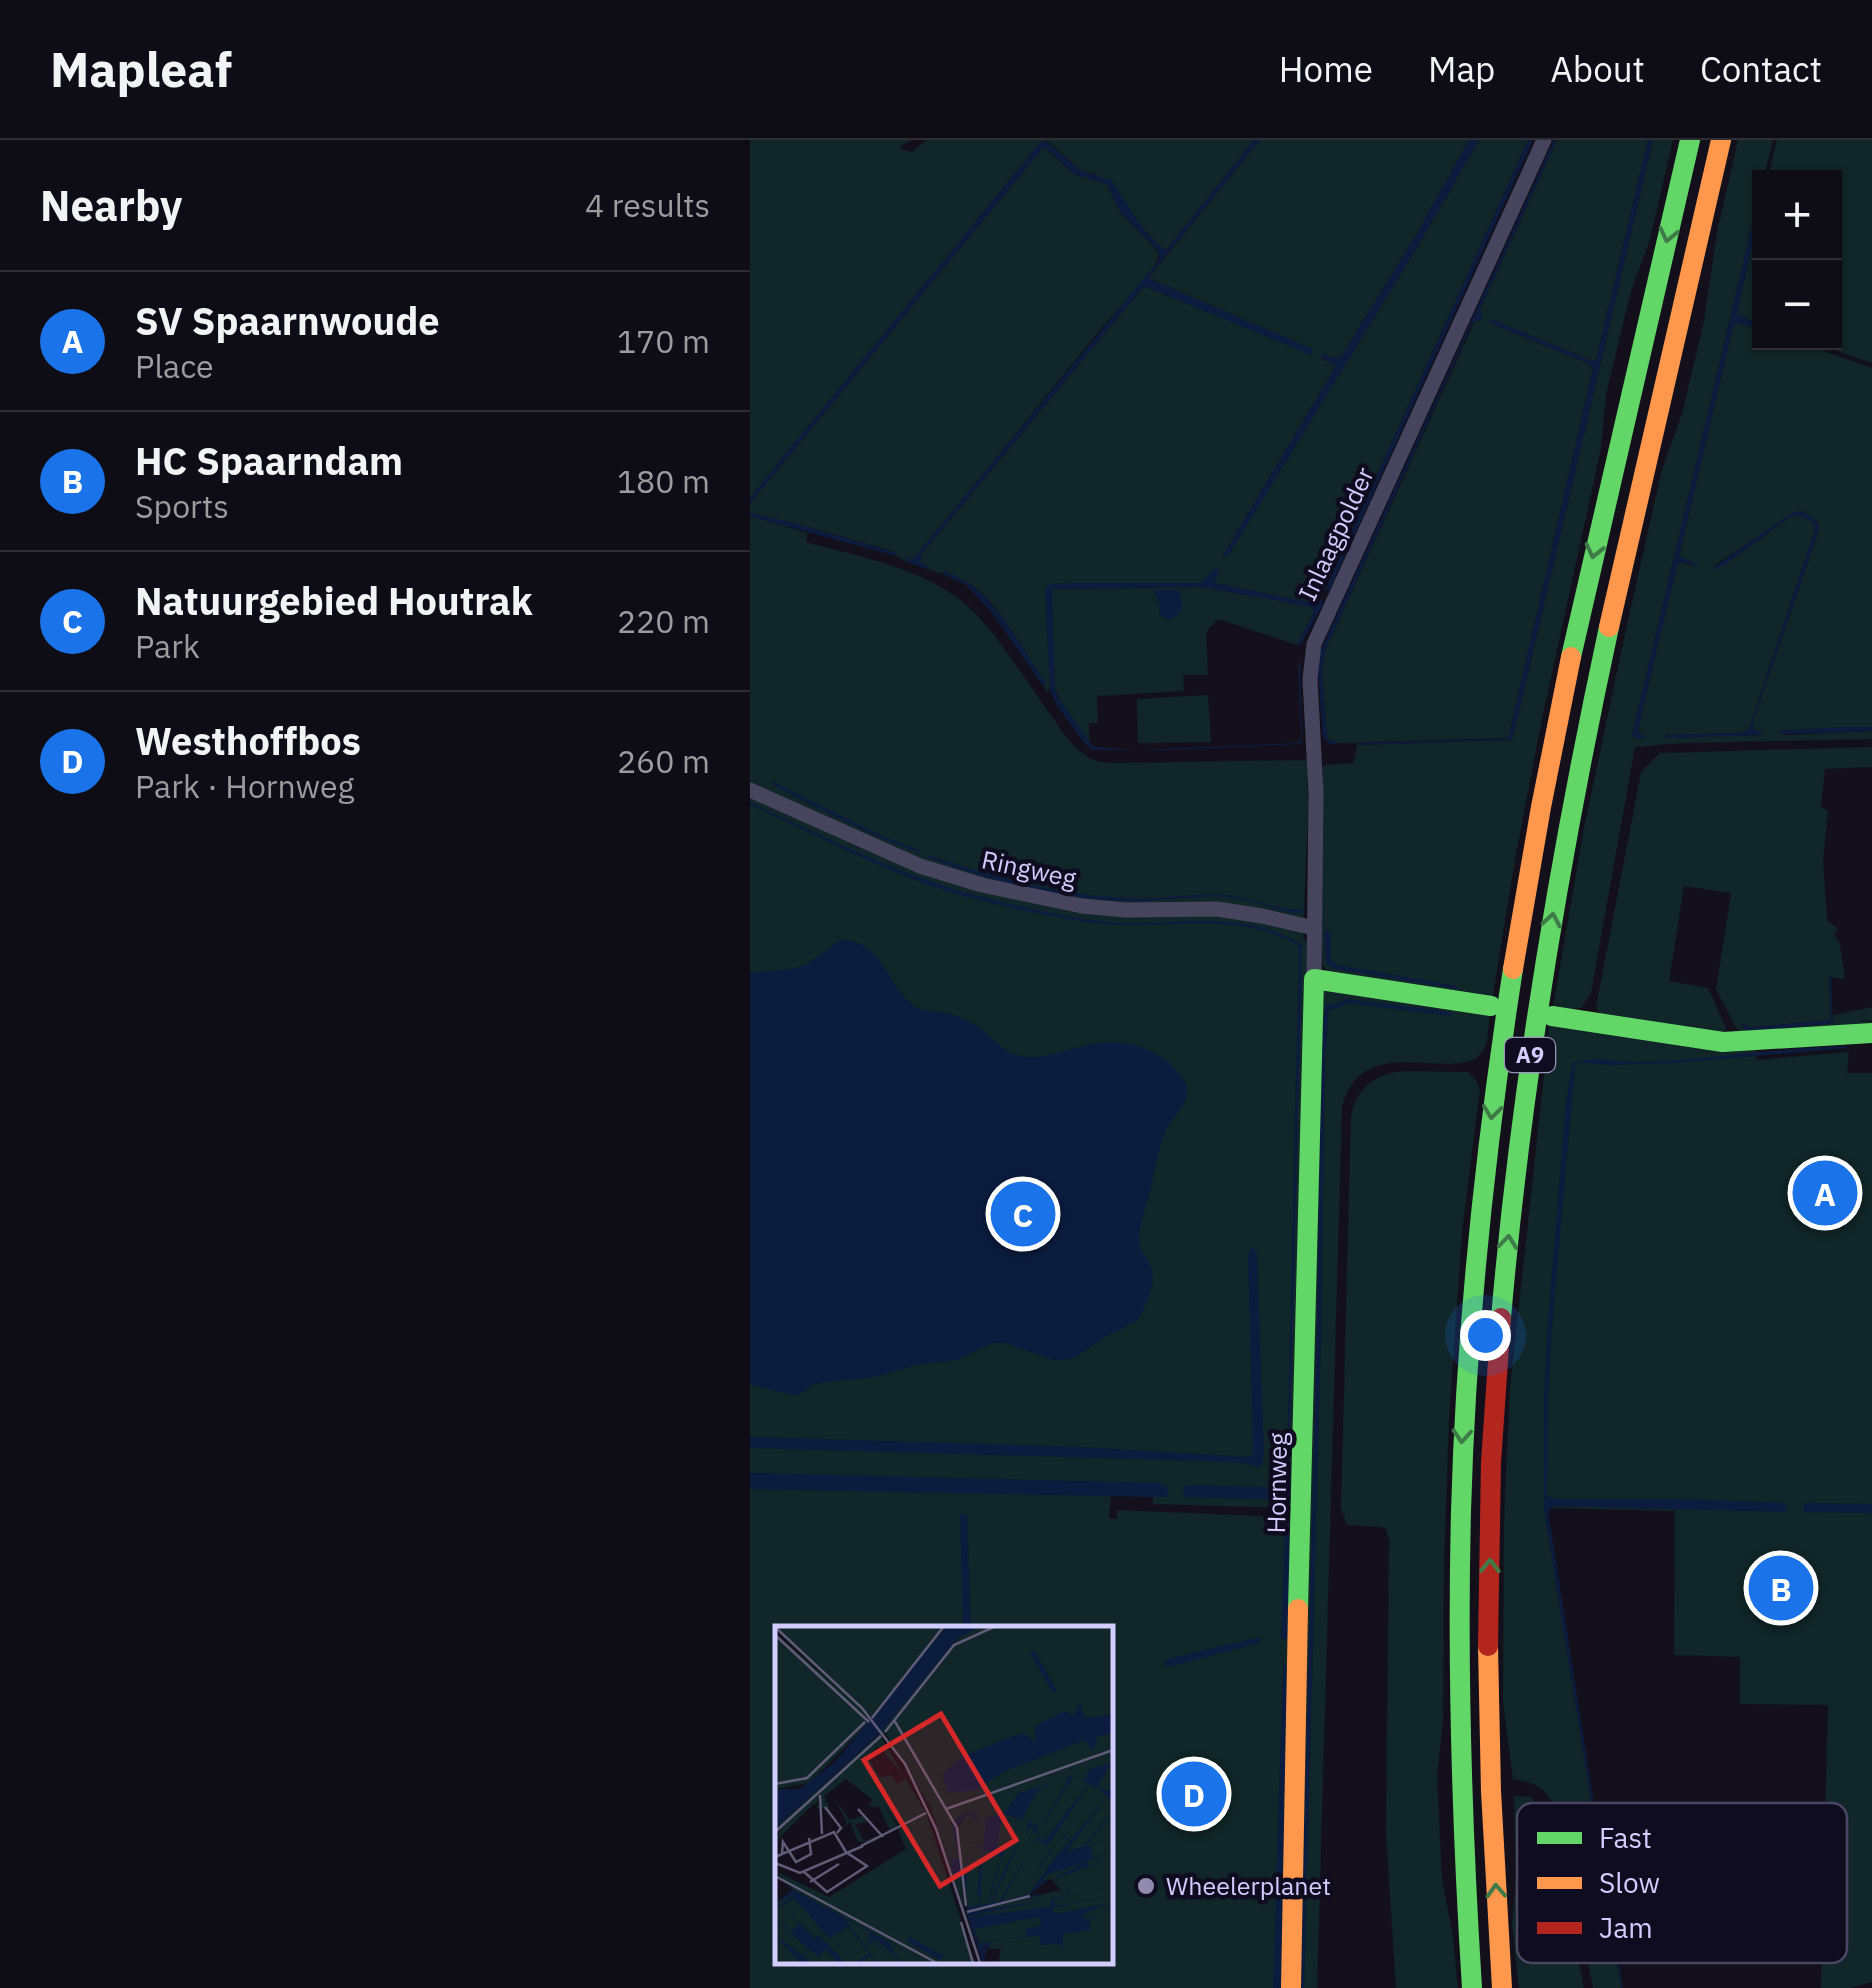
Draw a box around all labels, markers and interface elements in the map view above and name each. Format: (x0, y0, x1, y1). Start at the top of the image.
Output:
text: Mapleaf (50, 38, 232, 100)
text: Home (1279, 46, 1373, 92)
text: Map (1428, 46, 1495, 92)
text: About (1550, 46, 1645, 92)
text: Contact (1700, 46, 1822, 92)
map controls (1752, 170, 1842, 350)
button: + (1752, 170, 1842, 260)
text: Nearby (40, 178, 182, 233)
text: 4 results (585, 184, 710, 226)
one-way arrow (1659, 226, 1680, 243)
button: − (1752, 260, 1842, 350)
text: SV Spaarnwoude (135, 296, 440, 345)
text: A (62, 320, 83, 362)
text: 170 m (617, 320, 710, 362)
text: Place (135, 345, 214, 387)
text: HC Spaarndam (135, 436, 403, 485)
text: B (62, 460, 83, 502)
text: 180 m (617, 460, 710, 502)
street label: Inlaagpolder (1290, 462, 1381, 606)
text: Sports (135, 485, 229, 527)
one-way arrow (1585, 543, 1606, 560)
text: Natuurgebied Houtrak (135, 576, 533, 625)
text: C (62, 600, 83, 642)
text: 220 m (617, 600, 710, 642)
text: Park (135, 625, 200, 667)
text: Westhoffbos (135, 716, 361, 765)
text: D (61, 740, 84, 782)
text: 260 m (617, 740, 710, 782)
text: Park · Hornweg (135, 765, 355, 807)
street label: Ringweg (979, 842, 1079, 895)
one-way arrow (1541, 911, 1562, 928)
road number: A9 (1505, 1038, 1555, 1072)
one-way arrow (1483, 1104, 1504, 1120)
pin: A (1792, 1156, 1858, 1230)
pin: C (990, 1176, 1056, 1252)
one-way arrow (1497, 1233, 1518, 1249)
your location (1460, 1310, 1511, 1361)
one-way arrow (1452, 1428, 1473, 1444)
street label: Hornweg (1259, 1432, 1294, 1534)
pin: B (1748, 1550, 1814, 1626)
one-way arrow (1479, 1557, 1500, 1573)
inset map (775, 1626, 1112, 1963)
pin: D (1162, 1756, 1226, 1832)
legend (1517, 1803, 1847, 1963)
text: Fast (1599, 1819, 1652, 1856)
text: Slow (1599, 1864, 1660, 1901)
place label: Wheelerplanet (1166, 1869, 1331, 1902)
marker: Wheelerplanet (1135, 1875, 1157, 1897)
one-way arrow (1485, 1882, 1506, 1898)
text: Jam (1599, 1909, 1653, 1946)

